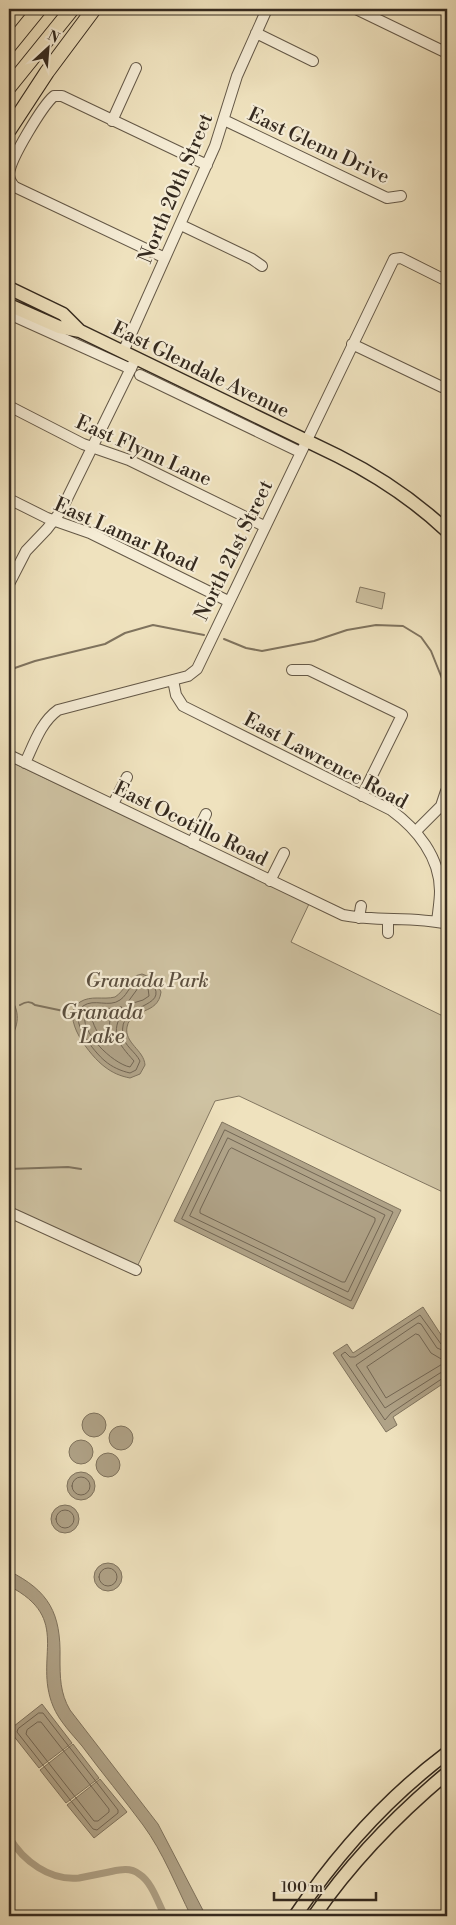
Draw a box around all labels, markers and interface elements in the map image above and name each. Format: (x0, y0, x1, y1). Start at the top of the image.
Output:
north arrow (22, 22, 72, 72)
text: N (44, 27, 62, 48)
street label: East Glenn Drive (243, 103, 393, 190)
street label: North 20th Street (133, 110, 219, 267)
street label: East Glendale Avenue (108, 317, 293, 424)
street label: East Flynn Lane (71, 410, 215, 493)
street label: North 21st Street (190, 476, 279, 625)
street label: East Lamar Road (50, 493, 201, 578)
street label: East Lawrence Road (239, 708, 412, 815)
street label: East Ocotillo Road (109, 776, 272, 873)
park label: Granada Park (85, 969, 209, 994)
water label: Granada Lake (61, 1000, 144, 1050)
scale bar (274, 1870, 376, 1902)
text: 100 m (281, 1878, 323, 1897)

